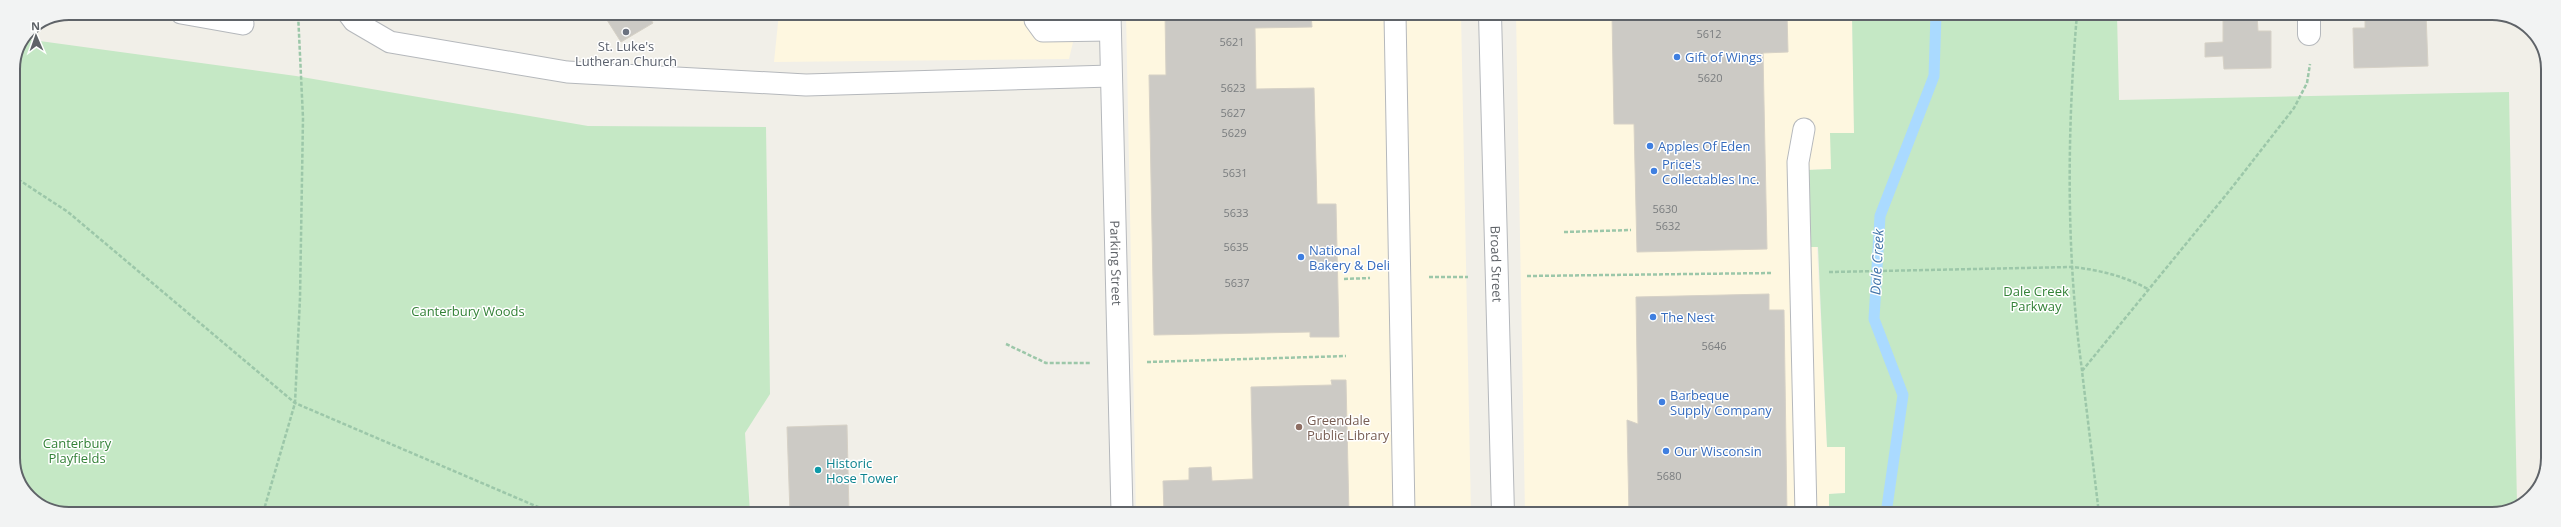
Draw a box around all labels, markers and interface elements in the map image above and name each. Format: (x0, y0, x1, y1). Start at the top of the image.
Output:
north arrow (16, 16, 56, 56)
text: N (31, 18, 40, 33)
house number: 5612 (1696, 26, 1722, 41)
marker: St. Luke's Lutheran Church (621, 27, 631, 37)
house number: 5621 (1219, 34, 1245, 49)
place label: St. Luke's Lutheran Church (575, 37, 677, 70)
place label: Gift of Wings (1685, 48, 1762, 66)
marker: Gift of Wings (1672, 52, 1682, 62)
house number: 5620 (1697, 70, 1723, 85)
house number: 5623 (1220, 80, 1246, 95)
house number: 5627 (1220, 105, 1246, 120)
house number: 5629 (1221, 125, 1247, 140)
place label: Apples Of Eden (1658, 137, 1751, 155)
marker: Apples Of Eden (1645, 141, 1655, 151)
place label: Price's Collectables Inc. (1662, 155, 1759, 188)
house number: 5631 (1222, 165, 1248, 180)
marker: Price's Collectables Inc. (1649, 166, 1659, 176)
house number: 5630 (1652, 201, 1678, 216)
house number: 5633 (1223, 205, 1249, 220)
house number: 5632 (1655, 218, 1681, 233)
street label: Parking Street (1106, 220, 1126, 306)
street label: Broad Street (1487, 225, 1506, 303)
water label: Dale Creek (1865, 227, 1888, 295)
house number: 5635 (1223, 239, 1249, 254)
place label: National Bakery & Deli (1309, 241, 1390, 274)
marker: National Bakery & Deli (1296, 252, 1306, 262)
house number: 5637 (1224, 275, 1250, 290)
park label: Dale Creek Parkway (2003, 282, 2069, 315)
park label: Canterbury Woods (411, 302, 525, 320)
place label: The Nest (1661, 308, 1715, 326)
marker: The Nest (1648, 312, 1658, 322)
house number: 5646 (1701, 338, 1727, 353)
place label: Barbeque Supply Company (1670, 386, 1772, 419)
marker: Barbeque Supply Company (1657, 397, 1667, 407)
place label: Greendale Public Library (1307, 411, 1390, 444)
marker: Greendale Public Library (1294, 422, 1304, 432)
park label: Canterbury Playfields (43, 434, 112, 467)
place label: Our Wisconsin (1674, 442, 1762, 460)
marker: Our Wisconsin (1661, 446, 1671, 456)
place label: Historic Hose Tower (826, 454, 899, 487)
marker: Historic Hose Tower (813, 465, 823, 475)
house number: 5680 (1656, 468, 1682, 483)

